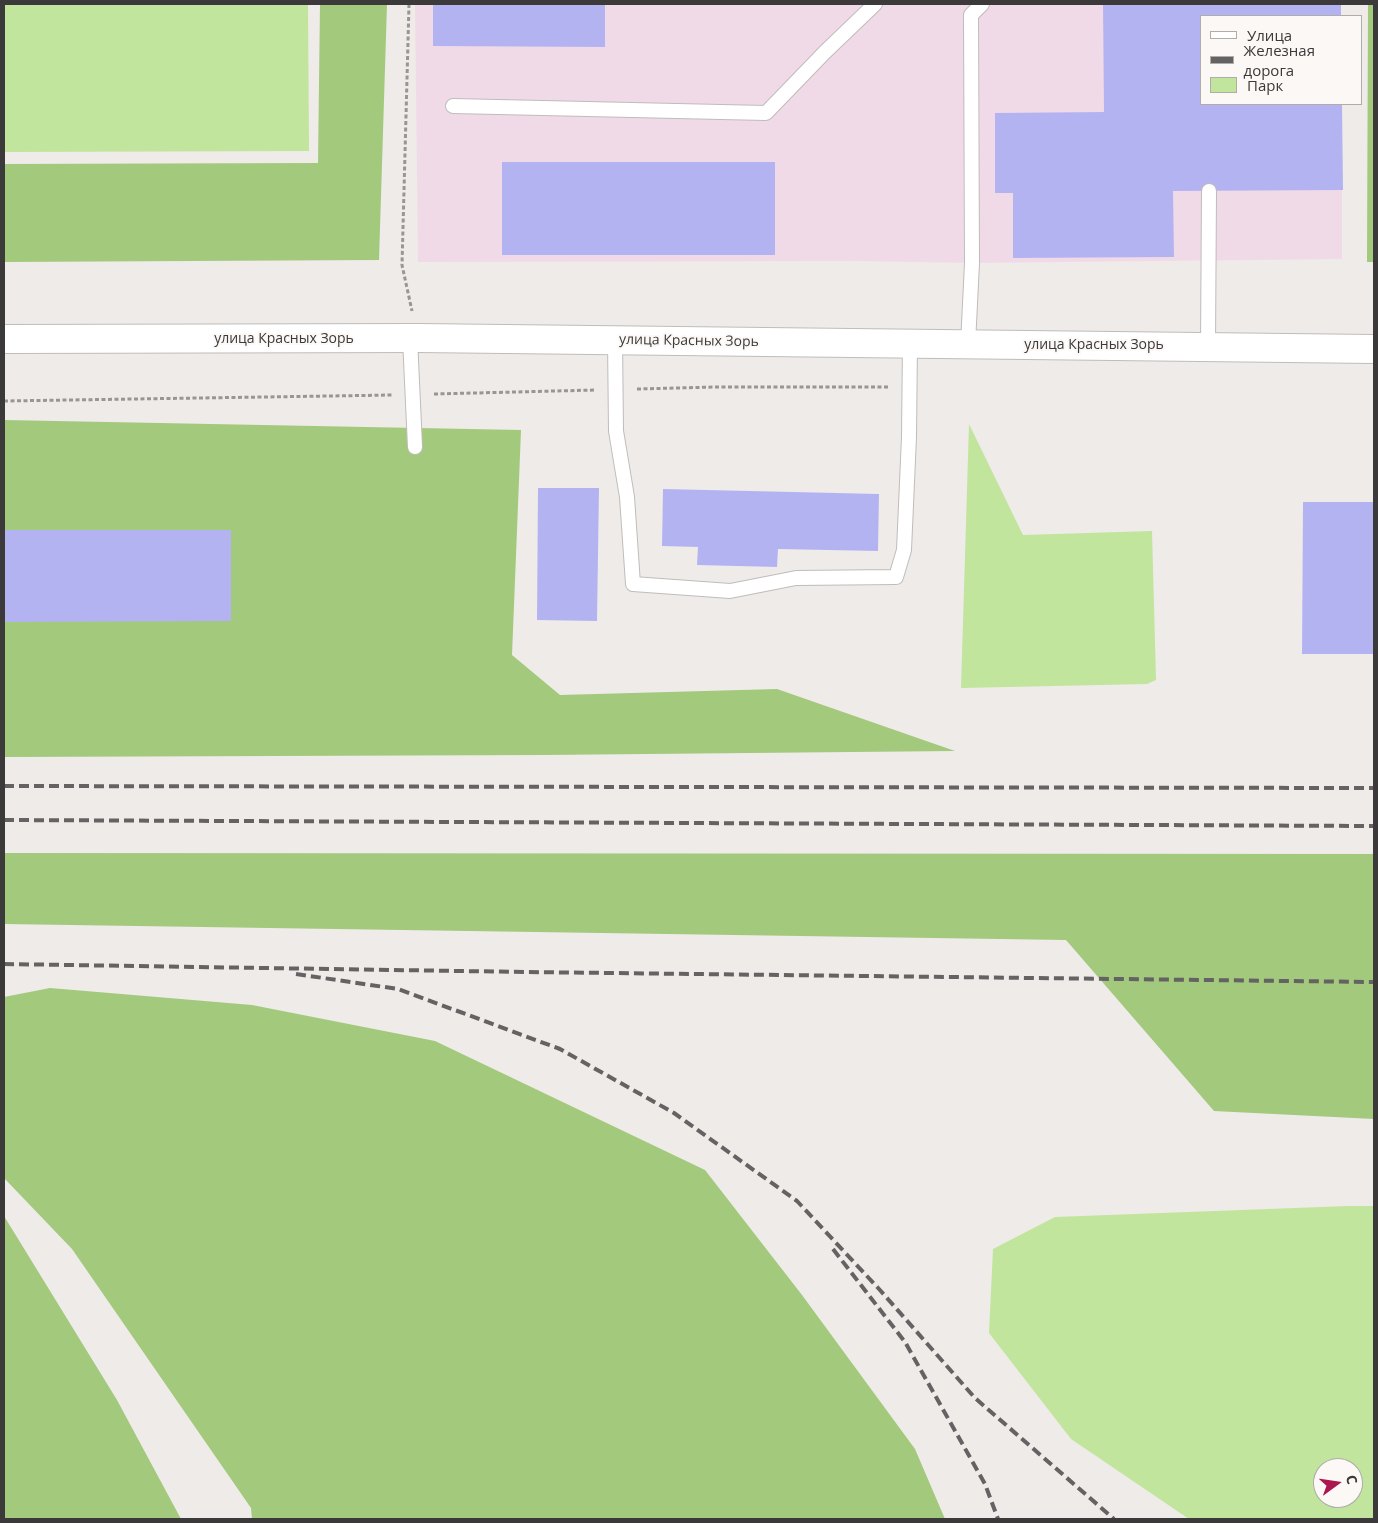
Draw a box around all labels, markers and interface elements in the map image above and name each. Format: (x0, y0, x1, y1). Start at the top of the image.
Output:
legend (1200, 15, 1363, 105)
text: Улица (1247, 25, 1292, 45)
text: Железная дорога (1244, 40, 1315, 80)
text: Парк (1247, 75, 1283, 95)
street label: улица Красных Зорь (214, 331, 354, 347)
street label: улица Красных Зорь (619, 331, 759, 351)
street label: улица Красных Зорь (1024, 337, 1164, 353)
north arrow (1313, 1458, 1363, 1508)
text: С (1342, 1473, 1362, 1486)

